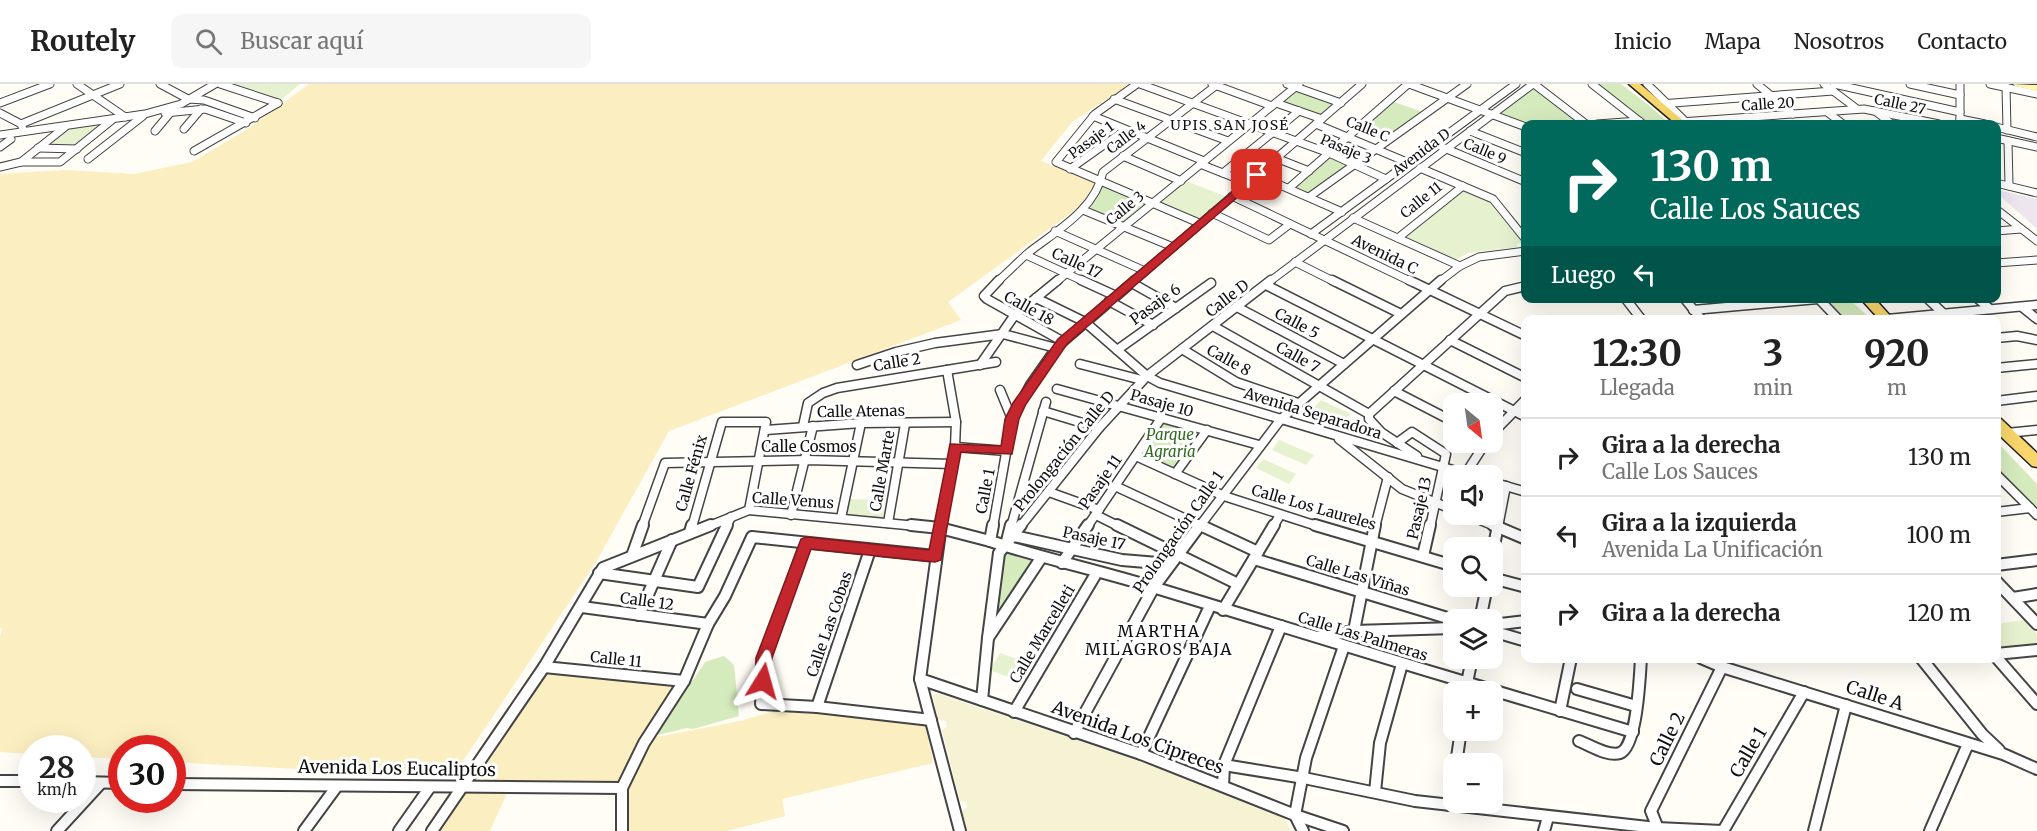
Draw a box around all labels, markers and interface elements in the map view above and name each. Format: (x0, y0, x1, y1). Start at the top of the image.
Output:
search box (171, 14, 591, 68)
text: Routely (30, 23, 135, 59)
icon: search (192, 25, 225, 58)
text: Buscar aquí (240, 27, 363, 55)
text: Inicio (1614, 28, 1672, 55)
text: Mapa (1705, 28, 1761, 55)
text: Nosotros (1794, 28, 1884, 55)
text: Contacto (1917, 28, 2007, 55)
street label: Calle 27 (1873, 90, 1927, 118)
street label: Calle 20 (1741, 93, 1795, 115)
street label: Calle C (1344, 112, 1392, 146)
street label: Calle 4 (1103, 116, 1150, 158)
district label: UPIS SAN JOSÉ (1170, 116, 1290, 134)
street label: Pasaje 1 (1065, 117, 1117, 163)
street label: Avenida D (1388, 124, 1454, 180)
street label: Pasaje 3 (1318, 130, 1374, 168)
street label: Calle 9 (1461, 134, 1509, 168)
text: 130 m (1650, 140, 1772, 192)
icon: right (1551, 144, 1629, 222)
pin (1231, 149, 1282, 200)
icon: arrive (1240, 158, 1273, 191)
street label: Calle 11 (1397, 178, 1445, 222)
street label: Calle 3 (1102, 187, 1148, 229)
text: Calle Los Sauces (1650, 192, 1861, 226)
street label: Avenida C (1348, 229, 1421, 278)
street label: Calle 17 (1049, 243, 1106, 283)
icon: left (1628, 258, 1661, 291)
text: Luego (1551, 261, 1616, 289)
street label: Calle D (1201, 275, 1253, 321)
street label: Pasaje 6 (1126, 279, 1184, 329)
street label: Calle 18 (1001, 287, 1057, 329)
street label: Calle 5 (1272, 303, 1322, 343)
text: 12:30 (1592, 331, 1682, 376)
text: 3 (1763, 331, 1783, 376)
text: 920 (1864, 331, 1930, 376)
street label: Calle 7 (1273, 337, 1324, 377)
street label: Calle 8 (1204, 340, 1254, 380)
street label: Calle 2 (872, 349, 922, 375)
text: Llegada (1600, 375, 1675, 400)
text: min (1753, 375, 1793, 400)
text: m (1887, 375, 1907, 400)
street label: Avenida Separadora (1241, 383, 1384, 443)
street label: Pasaje 10 (1128, 385, 1196, 421)
street label: Prolongación Calle D (1010, 387, 1118, 515)
north arrow (1443, 393, 1503, 453)
map controls (1443, 393, 1503, 813)
street label: Calle Atenas (817, 401, 905, 421)
park label: Parque Agraria (1143, 425, 1196, 461)
street label: Calle Marte (866, 429, 898, 513)
text: Gira a la derecha (1602, 431, 1780, 459)
street label: Calle Fénix (671, 432, 711, 514)
street label: Calle Cosmos (761, 437, 857, 456)
icon: right (1551, 441, 1584, 474)
text: 130 m (1908, 443, 1971, 471)
street label: Pasaje 11 (1074, 451, 1126, 513)
text: Calle Los Sauces (1602, 459, 1758, 484)
button: sound (1443, 465, 1503, 525)
street label: Calle 1 (971, 467, 999, 515)
street label: Prolongación Calle 1 (1129, 467, 1227, 597)
street label: Pasaje 13 (1403, 475, 1435, 541)
street label: Calle Los Laureles (1249, 480, 1379, 534)
street label: Calle Venus (751, 488, 835, 512)
text: Gira a la izquierda (1602, 509, 1797, 537)
icon: left (1551, 519, 1584, 552)
text: 100 m (1906, 521, 1971, 549)
street label: Pasaje 17 (1061, 522, 1127, 554)
button: search (1443, 537, 1503, 597)
text: Avenida La Unificación (1602, 537, 1823, 562)
street label: Calle Las Viñas (1304, 550, 1412, 600)
street label: Calle Las Cobas (802, 569, 856, 679)
street label: Calle Marcelleti (1005, 581, 1079, 687)
street label: Calle 12 (619, 588, 675, 614)
icon: right (1551, 597, 1584, 630)
text: Gira a la derecha (1602, 599, 1780, 627)
text: 120 m (1907, 599, 1971, 627)
street label: Calle Las Palmeras (1296, 607, 1430, 665)
button: layers (1443, 609, 1503, 669)
district label: MARTHA MILAGROS BAJA (1085, 621, 1233, 659)
street label: Calle 11 (589, 647, 643, 671)
position arrow (731, 649, 795, 713)
street label: Calle A (1843, 675, 1907, 715)
button: + (1443, 681, 1503, 741)
street label: Avenida Los Cipreces (1048, 695, 1227, 779)
street label: Calle 2 (1644, 708, 1690, 770)
street label: Calle 1 (1724, 723, 1772, 781)
speed limit sign: 30 (108, 735, 186, 813)
text: 28 (39, 748, 75, 786)
button: − (1443, 753, 1503, 813)
street label: Avenida Los Eucaliptos (297, 755, 496, 781)
text: km/h (37, 780, 77, 799)

